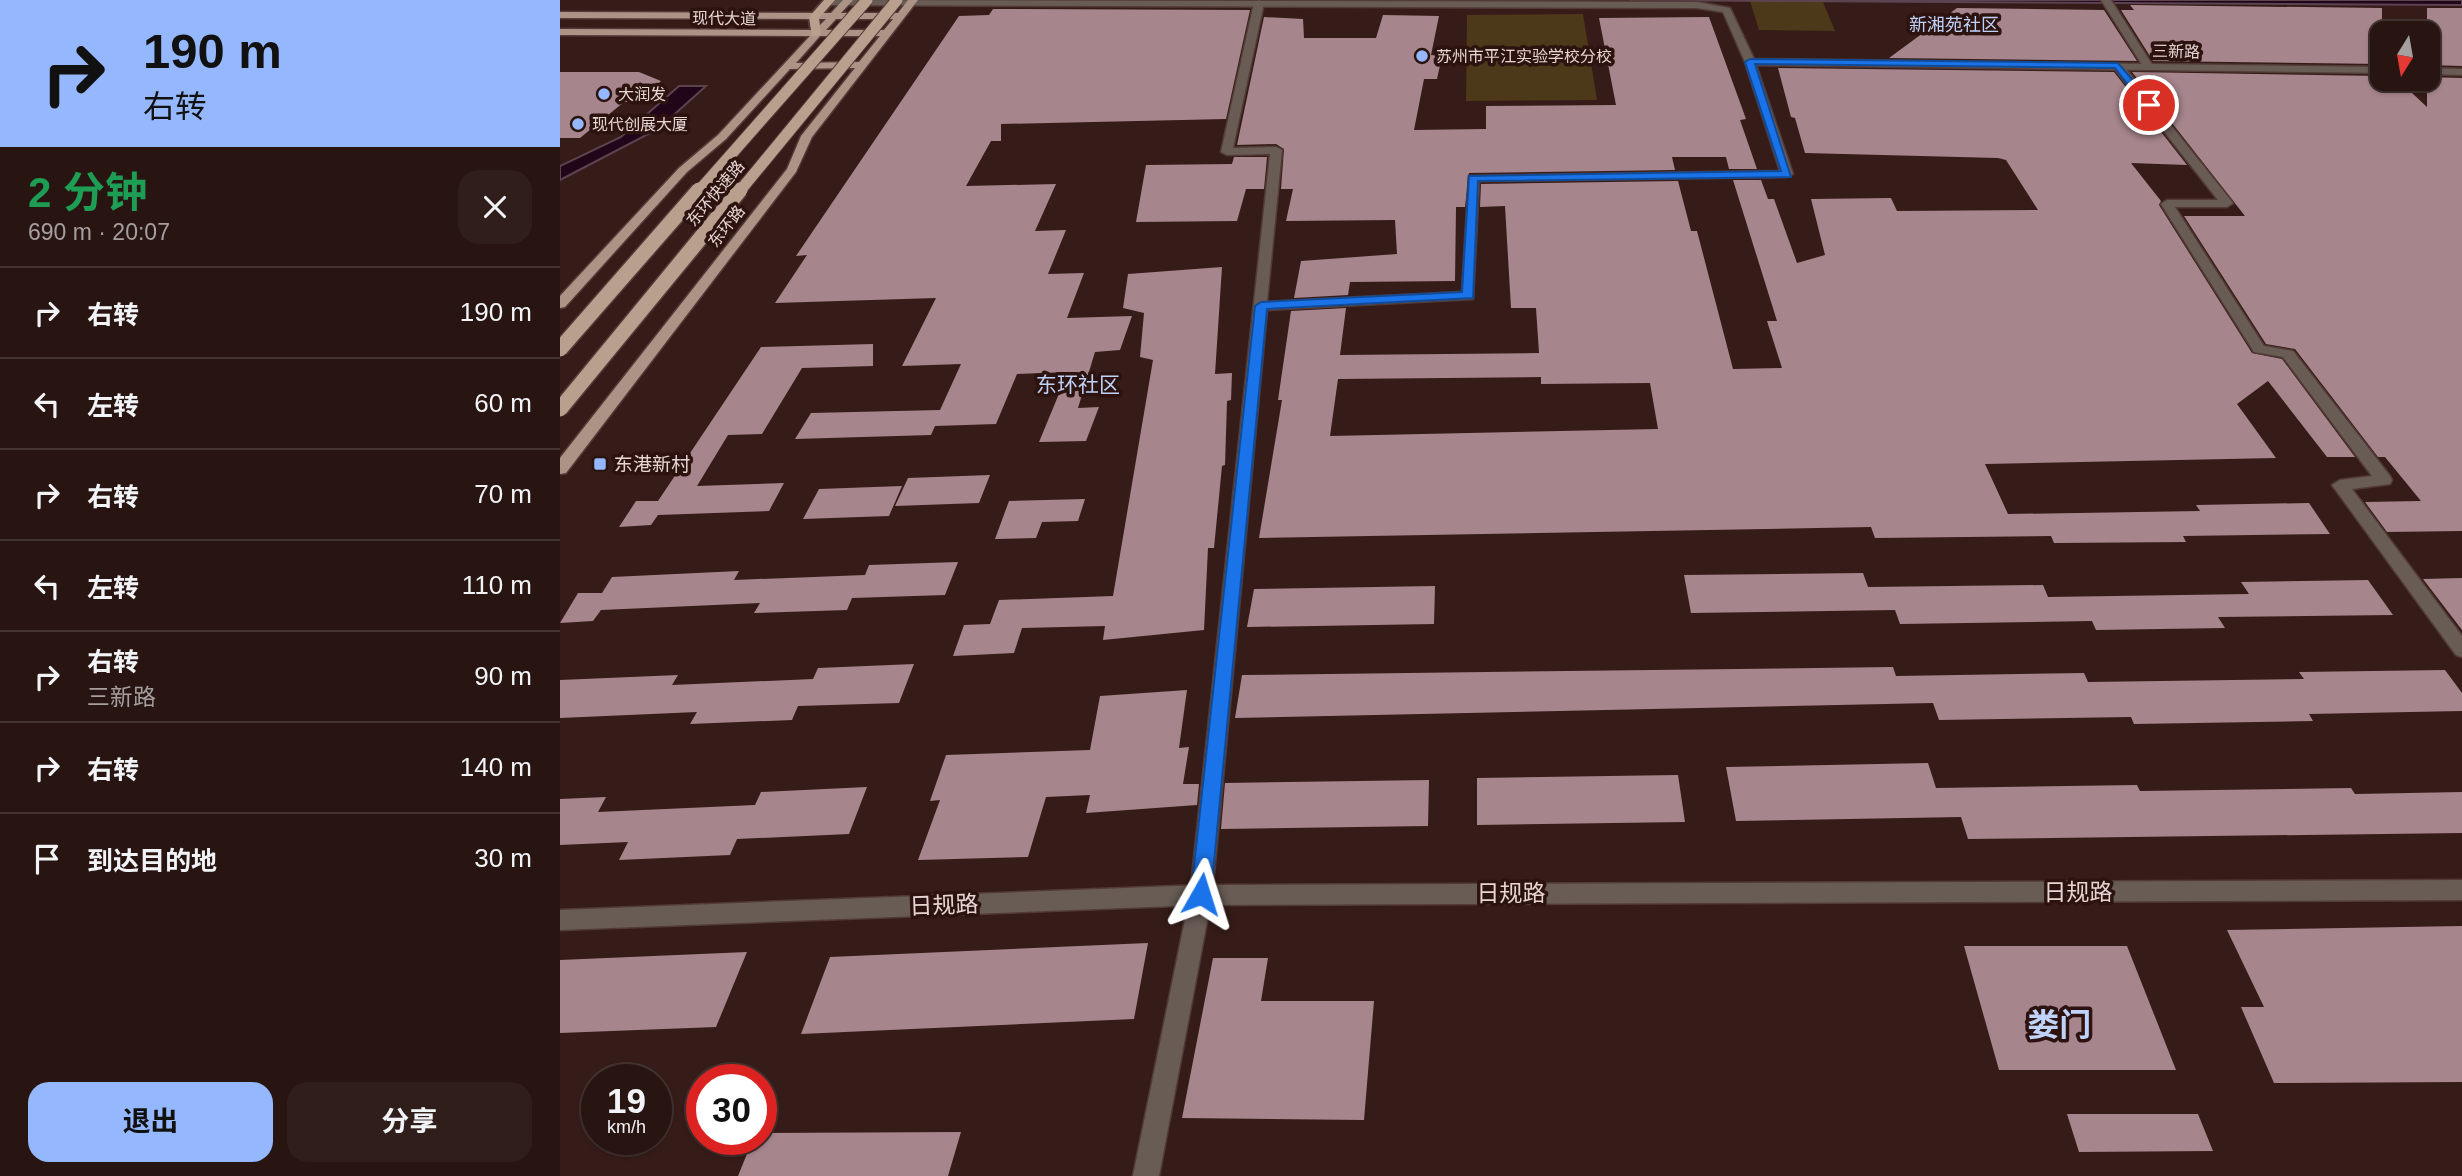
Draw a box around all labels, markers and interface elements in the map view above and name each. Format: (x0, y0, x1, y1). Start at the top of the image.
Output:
street label: 现代大道 (692, 9, 756, 28)
district label: 新湘苑社区 (1909, 15, 1999, 35)
north arrow (2370, 21, 2440, 91)
map controls (2370, 21, 2440, 91)
text: 190 m (143, 24, 282, 78)
icon: right (28, 28, 119, 119)
street label: 三新路 (2152, 43, 2200, 60)
marker: 苏州市平江实验学校分校 (1414, 48, 1430, 64)
place label: 苏州市平江实验学校分校 (1436, 48, 1612, 65)
pin (2119, 75, 2179, 135)
marker: 大润发 (596, 86, 612, 102)
place label: 大润发 (618, 86, 666, 103)
icon: arrive (2130, 86, 2168, 124)
text: 右转 (143, 89, 207, 125)
marker: 现代创展大厦 (570, 116, 586, 132)
place label: 现代创展大厦 (592, 116, 688, 133)
street label: 东环快速路 (683, 157, 748, 229)
text: 2 分钟 (28, 169, 147, 216)
button: close (458, 170, 532, 244)
street label: 东环路 (705, 202, 748, 250)
text: 690 m · 20:07 (28, 219, 170, 245)
icon: right (28, 294, 66, 332)
text: 190 m (460, 297, 532, 327)
text: 右转 (87, 300, 139, 330)
district label: 东环社区 (1036, 373, 1120, 396)
icon: left (28, 385, 66, 423)
text: 60 m (474, 388, 532, 418)
text: 左转 (87, 391, 139, 421)
place label: 东港新村 (614, 454, 690, 475)
marker: 东港新村 (592, 456, 608, 472)
icon: right (28, 476, 66, 514)
text: 70 m (474, 479, 532, 509)
text: 右转 (87, 482, 139, 512)
icon: left (28, 567, 66, 605)
text: 110 m (462, 570, 532, 600)
text: 左转 (87, 573, 139, 603)
text: 右转 (87, 647, 139, 677)
icon: right (28, 658, 66, 696)
text: 90 m (474, 661, 532, 691)
text: 三新路 (87, 684, 156, 710)
icon: right (28, 749, 66, 787)
text: 140 m (460, 752, 532, 782)
text: 右转 (87, 755, 139, 785)
icon: arrive (28, 840, 66, 878)
text: 30 m (474, 843, 532, 873)
text: 到达目的地 (87, 846, 217, 876)
position arrow (1164, 857, 1238, 931)
street label: 日规路 (2044, 879, 2113, 905)
street label: 日规路 (1477, 880, 1546, 906)
street label: 日规路 (909, 891, 979, 919)
district label: 娄门 (2027, 1007, 2091, 1043)
speed limit sign: 30 (686, 1064, 777, 1155)
text: 19 (607, 1081, 646, 1120)
button: 退出 (28, 1082, 273, 1162)
button: 分享 (287, 1082, 532, 1162)
text: km/h (607, 1117, 646, 1137)

